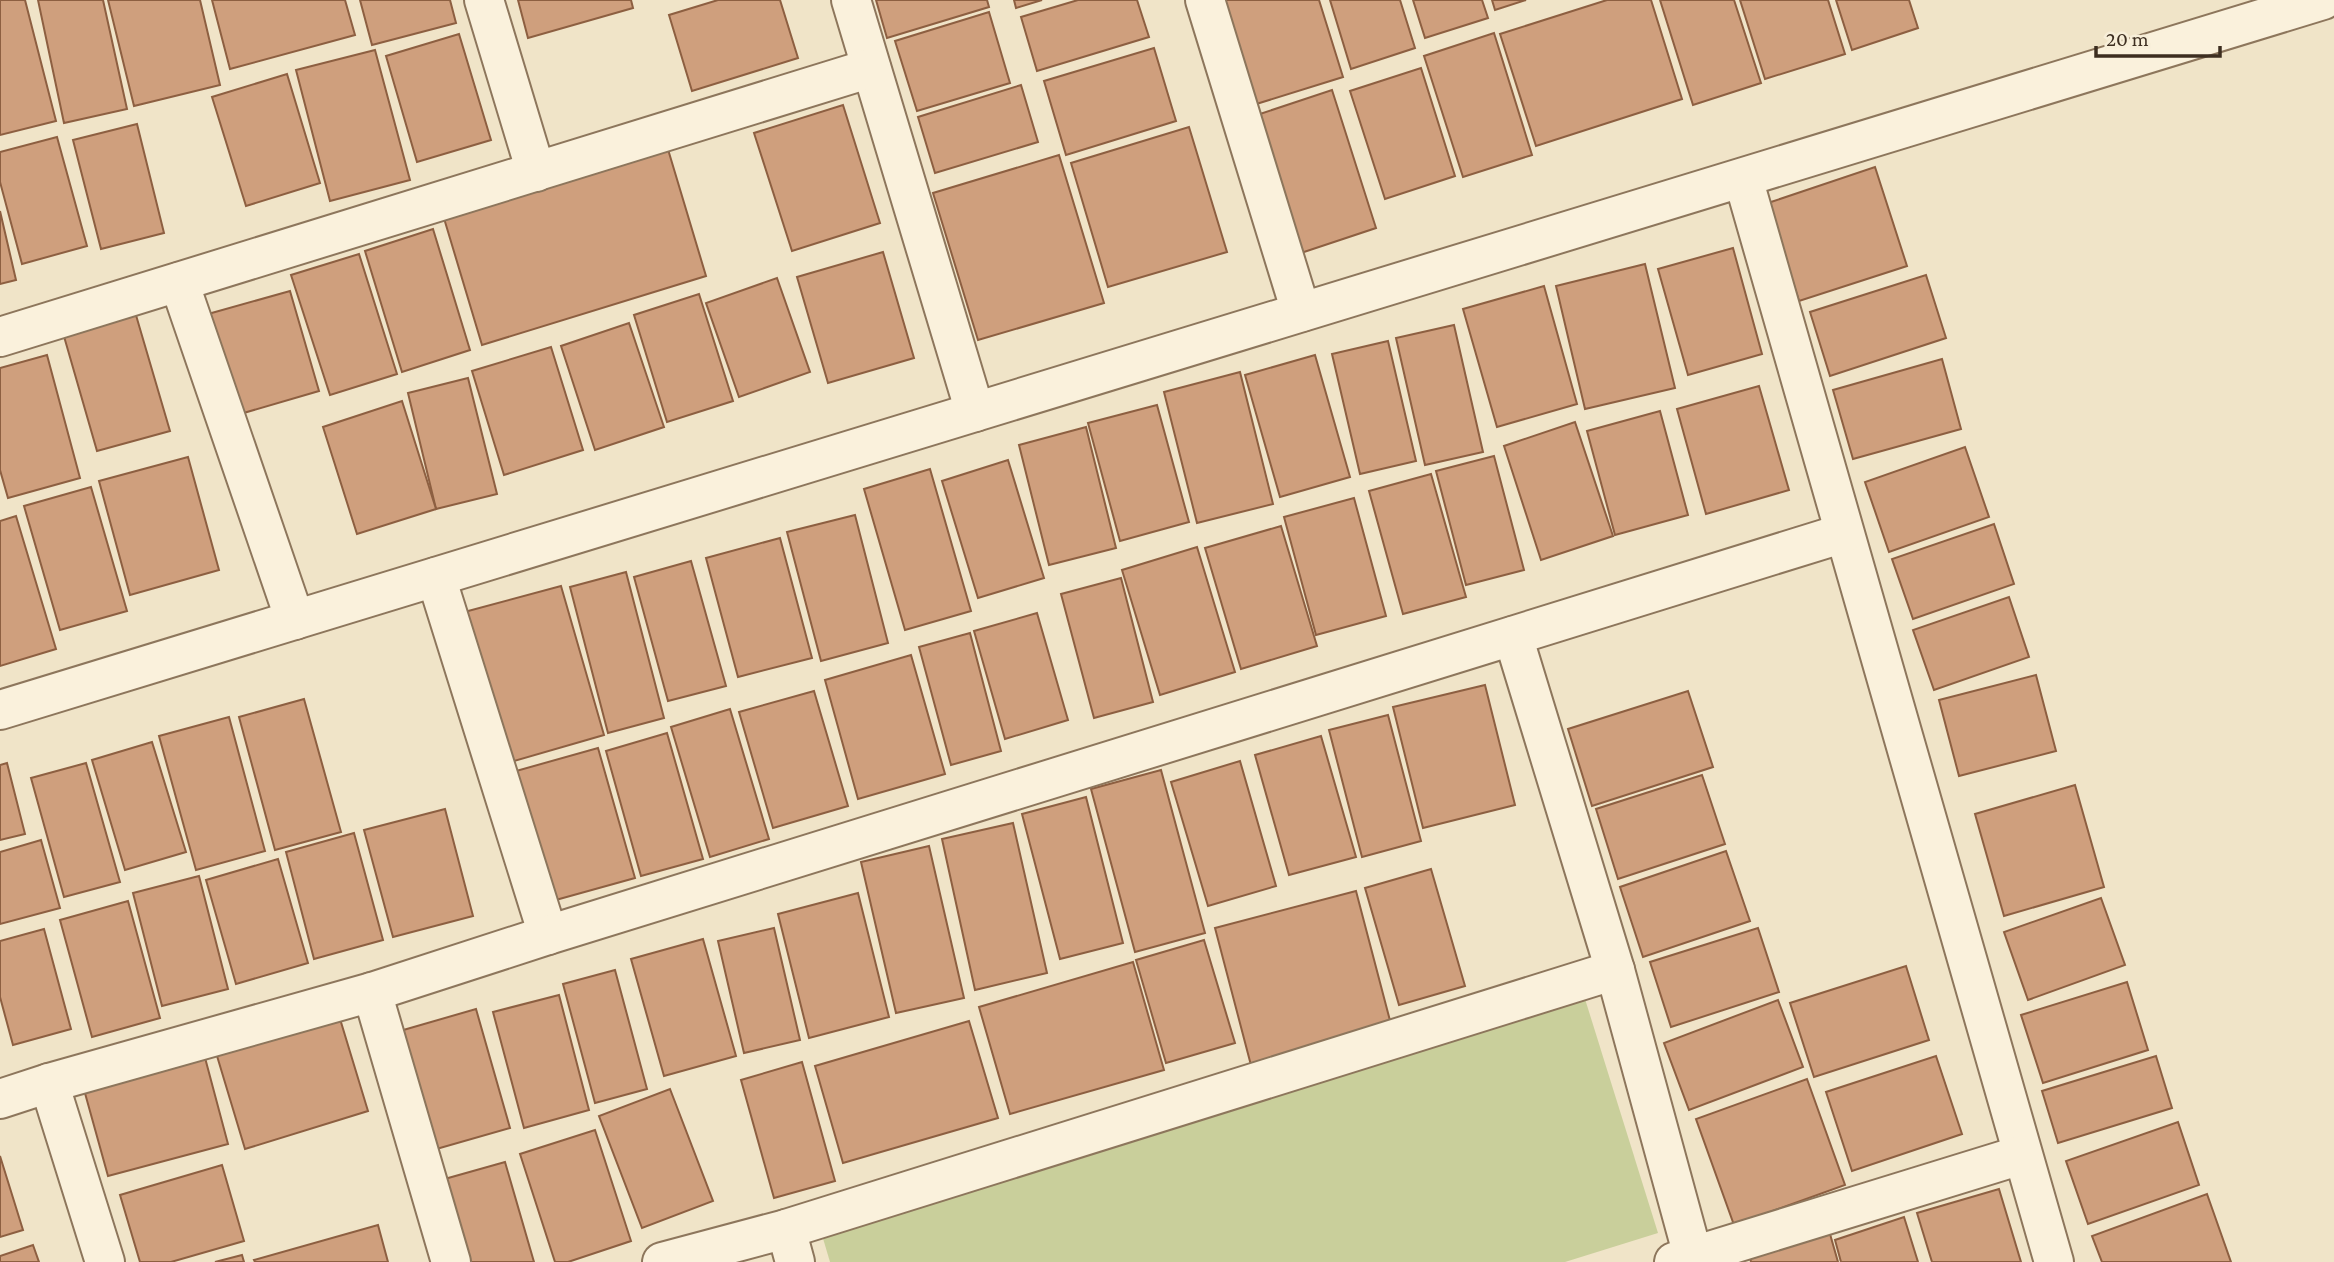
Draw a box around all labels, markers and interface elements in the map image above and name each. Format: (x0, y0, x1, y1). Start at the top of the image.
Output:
scale bar (2096, 14, 2220, 58)
text: 20 m (2106, 27, 2149, 51)

